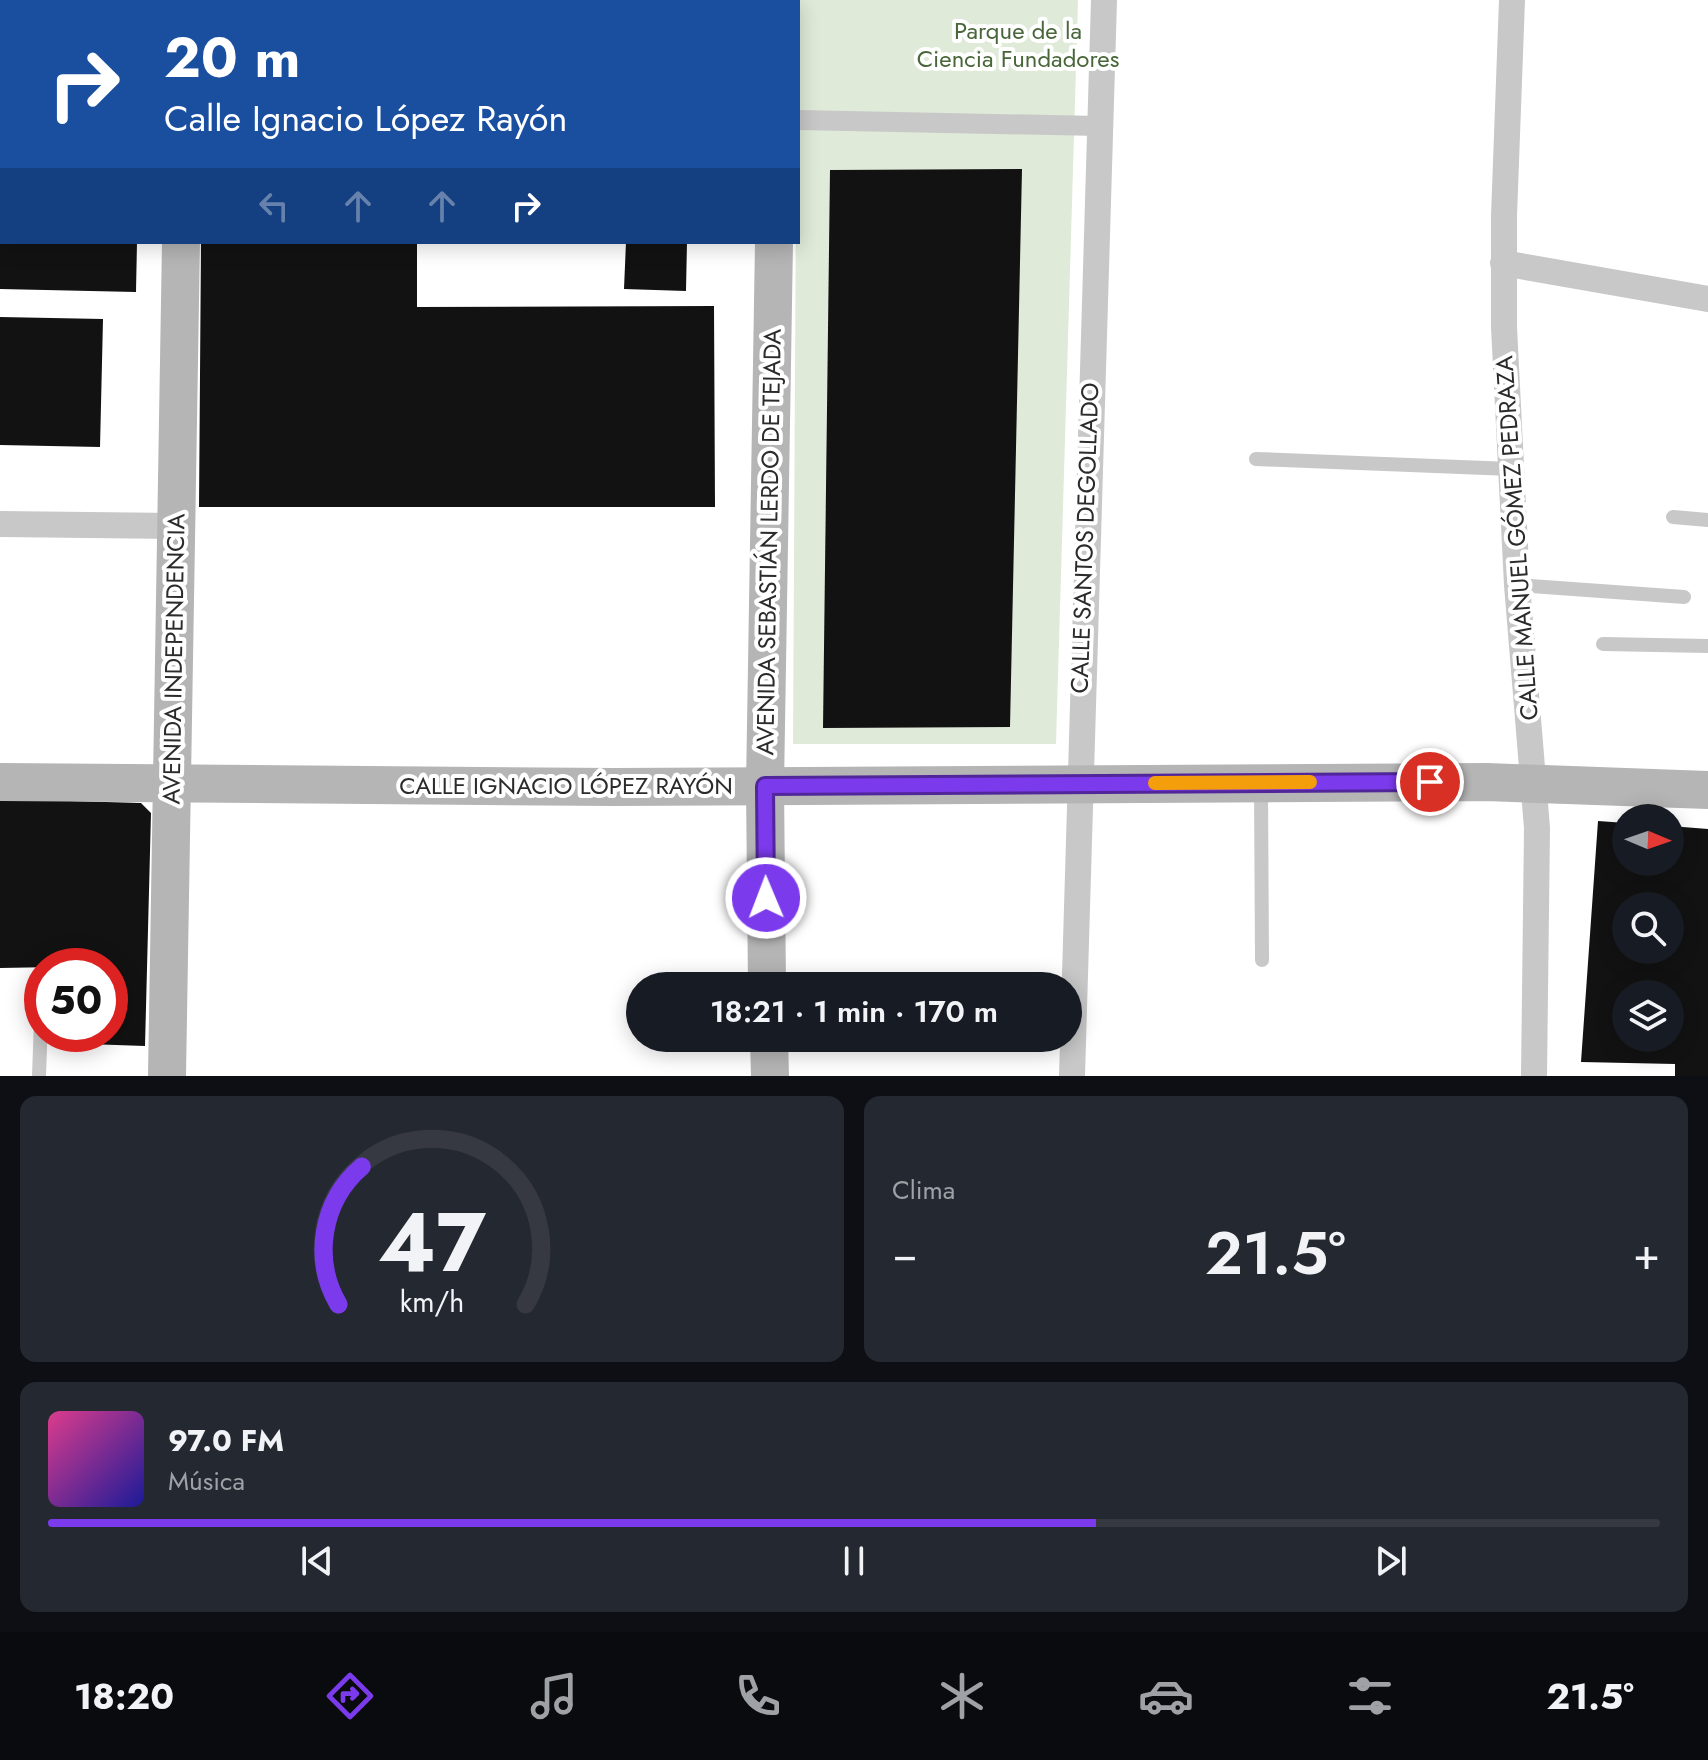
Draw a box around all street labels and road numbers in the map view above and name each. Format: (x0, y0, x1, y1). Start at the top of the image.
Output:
street label: AVENIDA SEBASTIÁN LERDO DE TEJADA (747, 328, 790, 756)
street label: CALLE MANUEL GÓMEZ PEDRAZA (1486, 354, 1547, 721)
street label: CALLE SANTOS DEGOLLADO (1062, 382, 1107, 694)
street label: AVENIDA INDEPENDENCIA (153, 513, 194, 805)
street label: CALLE IGNACIO LÓPEZ RAYÓN (399, 768, 733, 803)

